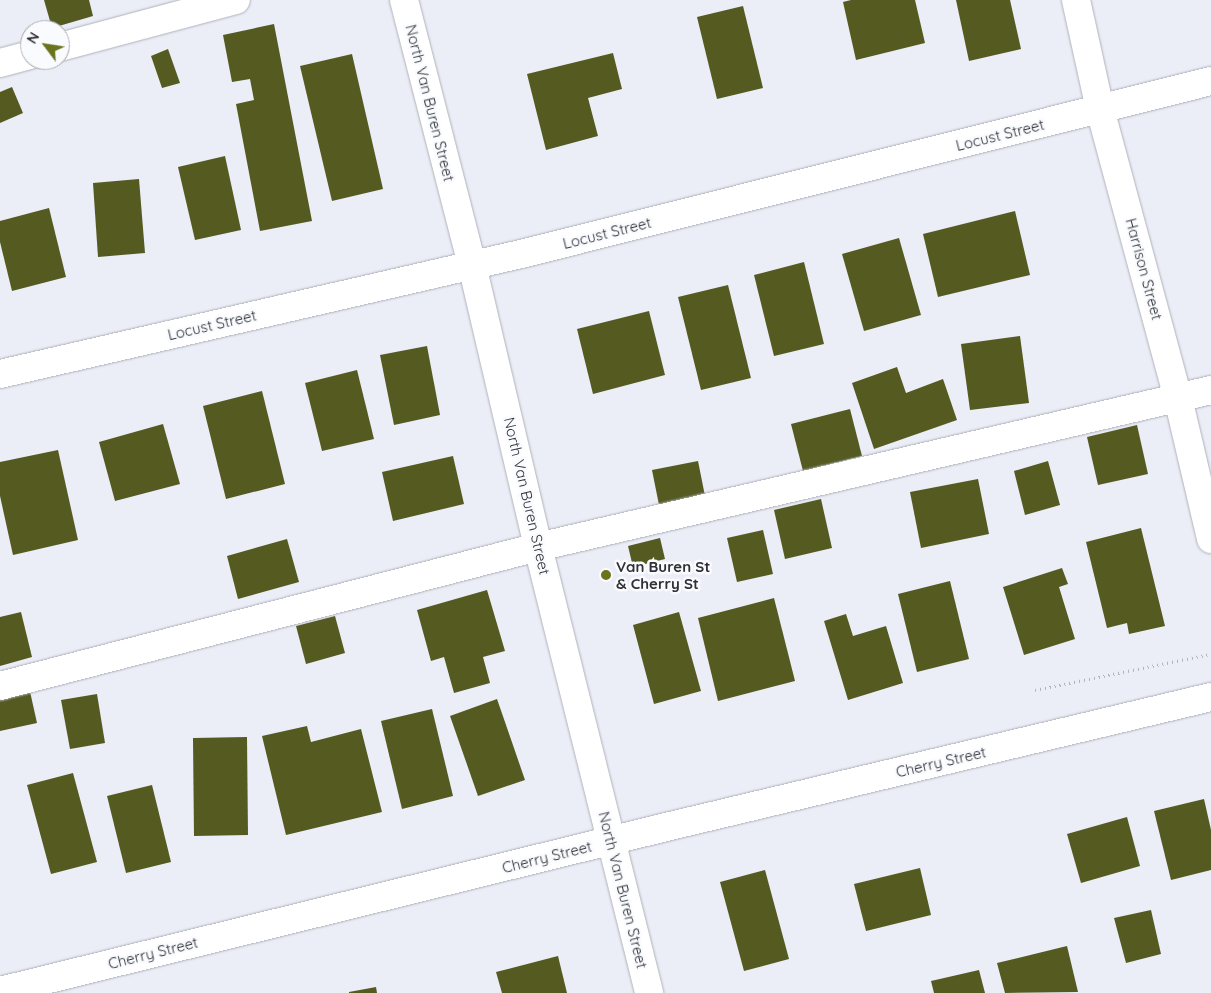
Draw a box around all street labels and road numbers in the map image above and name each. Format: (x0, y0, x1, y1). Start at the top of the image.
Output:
street label: North Van Buren Street (402, 23, 458, 183)
street label: Locust Street (954, 115, 1046, 155)
street label: Locust Street (561, 213, 653, 253)
street label: Harrison Street (1122, 216, 1166, 322)
street label: Locust Street (166, 306, 258, 344)
street label: North Van Buren Street (500, 416, 554, 576)
street label: Cherry Street (894, 743, 988, 781)
street label: North Van Buren Street (595, 810, 651, 970)
street label: Cherry Street (500, 837, 594, 877)
street label: Cherry Street (106, 933, 200, 973)

